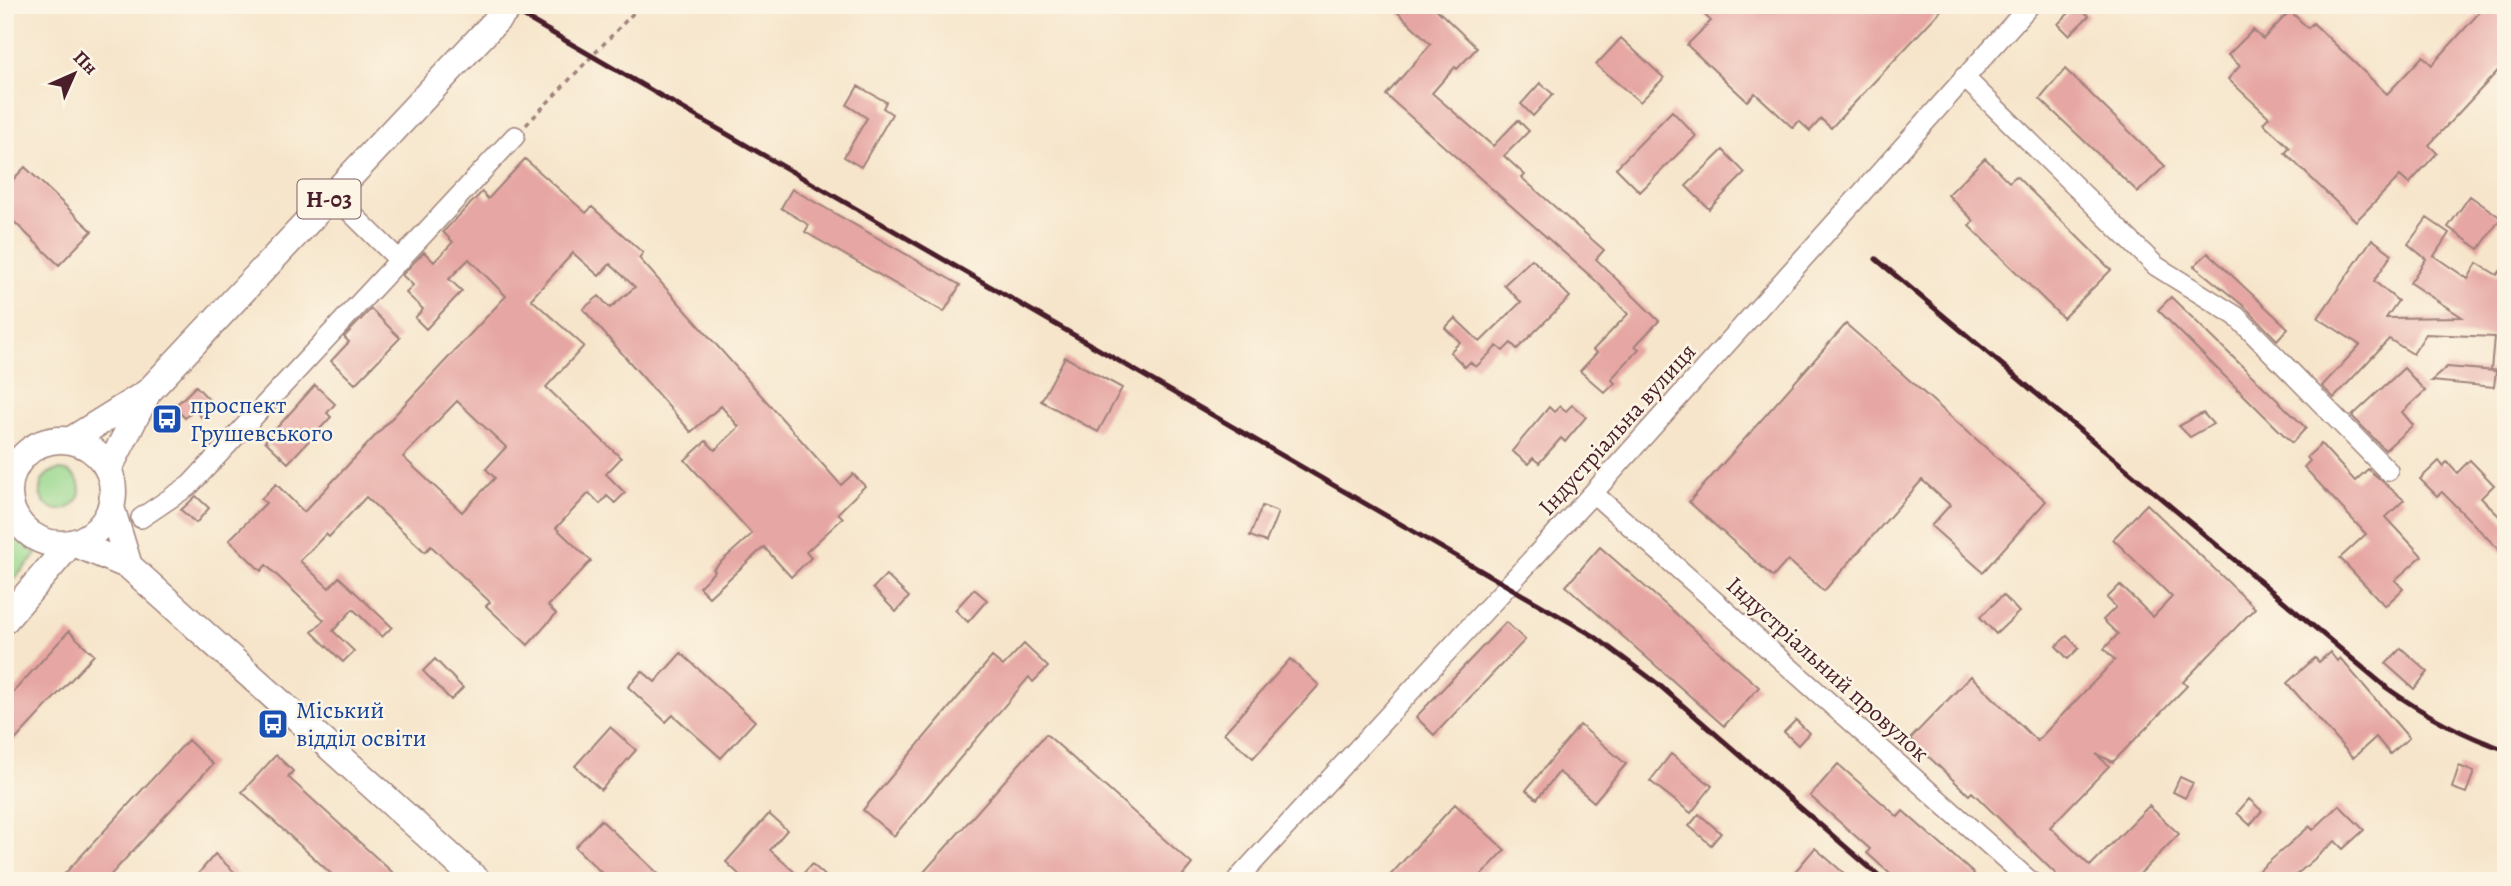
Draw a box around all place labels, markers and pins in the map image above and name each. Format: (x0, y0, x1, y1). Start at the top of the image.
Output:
place label: проспект Грушевського (190, 389, 333, 449)
bus stop icon: проспект Грушевського (150, 402, 184, 436)
place label: Міський відділ освіти (296, 694, 427, 754)
bus stop icon: Міський відділ освіти (256, 707, 290, 741)

